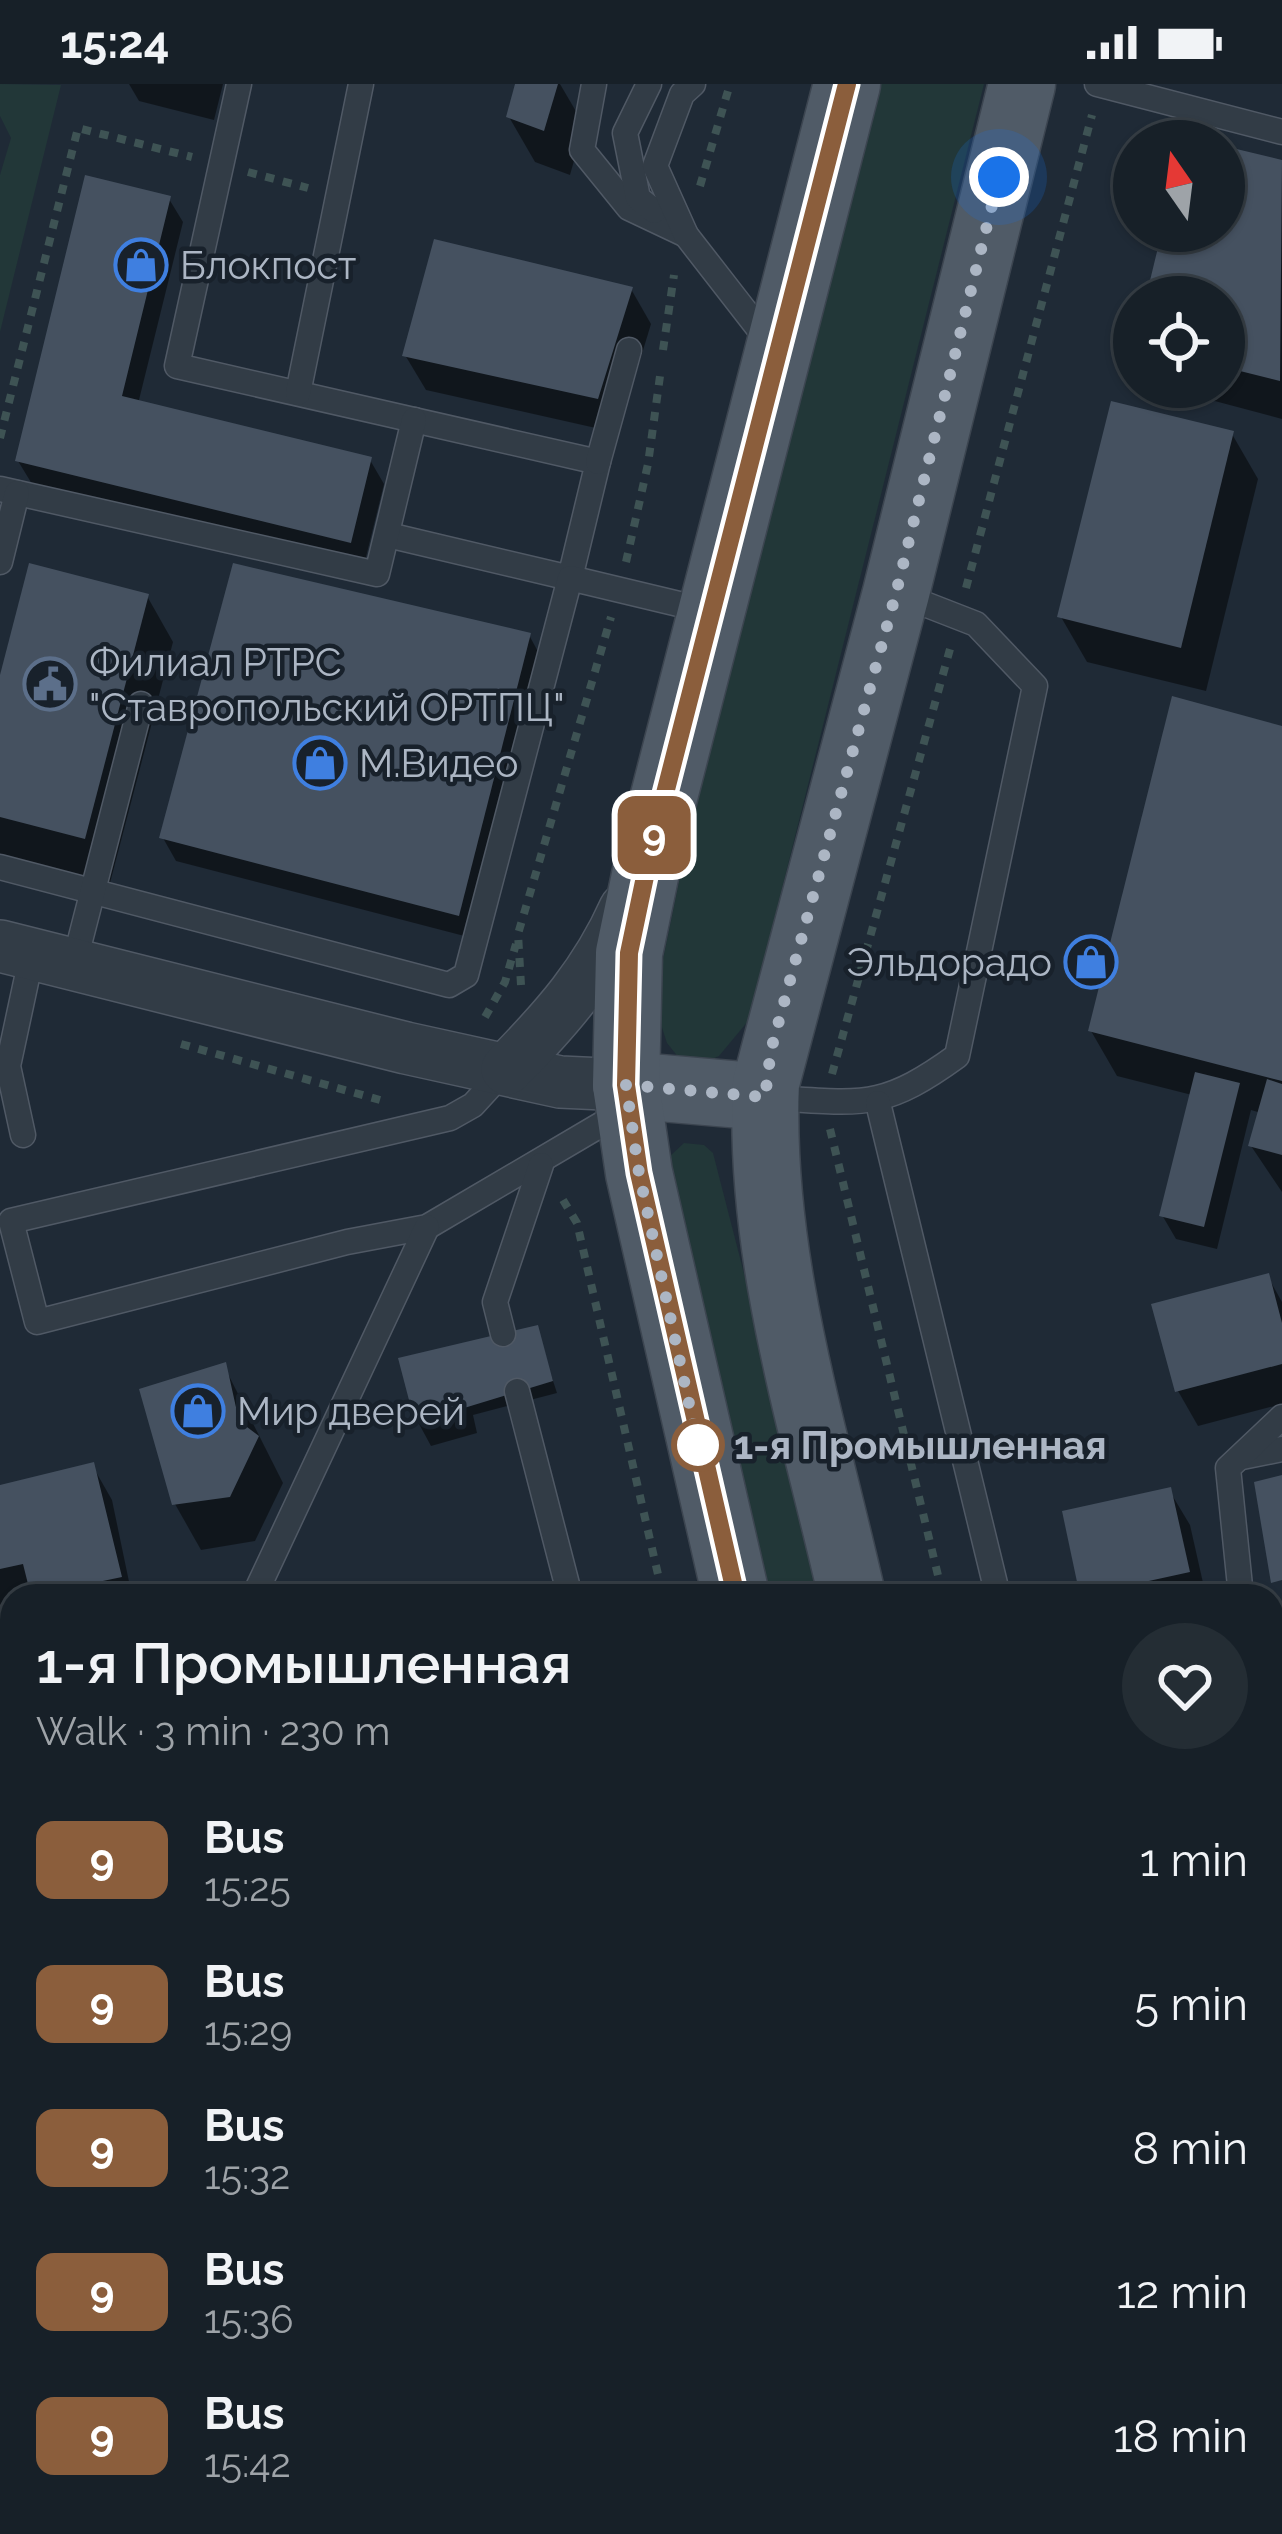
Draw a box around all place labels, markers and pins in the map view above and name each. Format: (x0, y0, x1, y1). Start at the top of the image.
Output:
shop icon: Блокпост (113, 237, 169, 293)
place label: Блокпост (180, 242, 356, 288)
place label: Филиал РТРС "Ставропольский ОРТПЦ" (89, 639, 565, 730)
public building icon: Филиал РТРС "Ставропольский ОРТПЦ" (22, 656, 78, 712)
shop icon: М.Видео (292, 735, 348, 791)
place label: М.Видео (359, 740, 518, 786)
shop icon: Эльдорадо (1063, 934, 1119, 990)
place label: Эльдорадо (846, 939, 1052, 985)
shop icon: Мир дверей (170, 1383, 226, 1439)
place label: Мир дверей (237, 1388, 465, 1434)
marker: 1-я Промышленная (673, 1420, 723, 1470)
place label: 1-я Промышленная (734, 1422, 1107, 1468)

